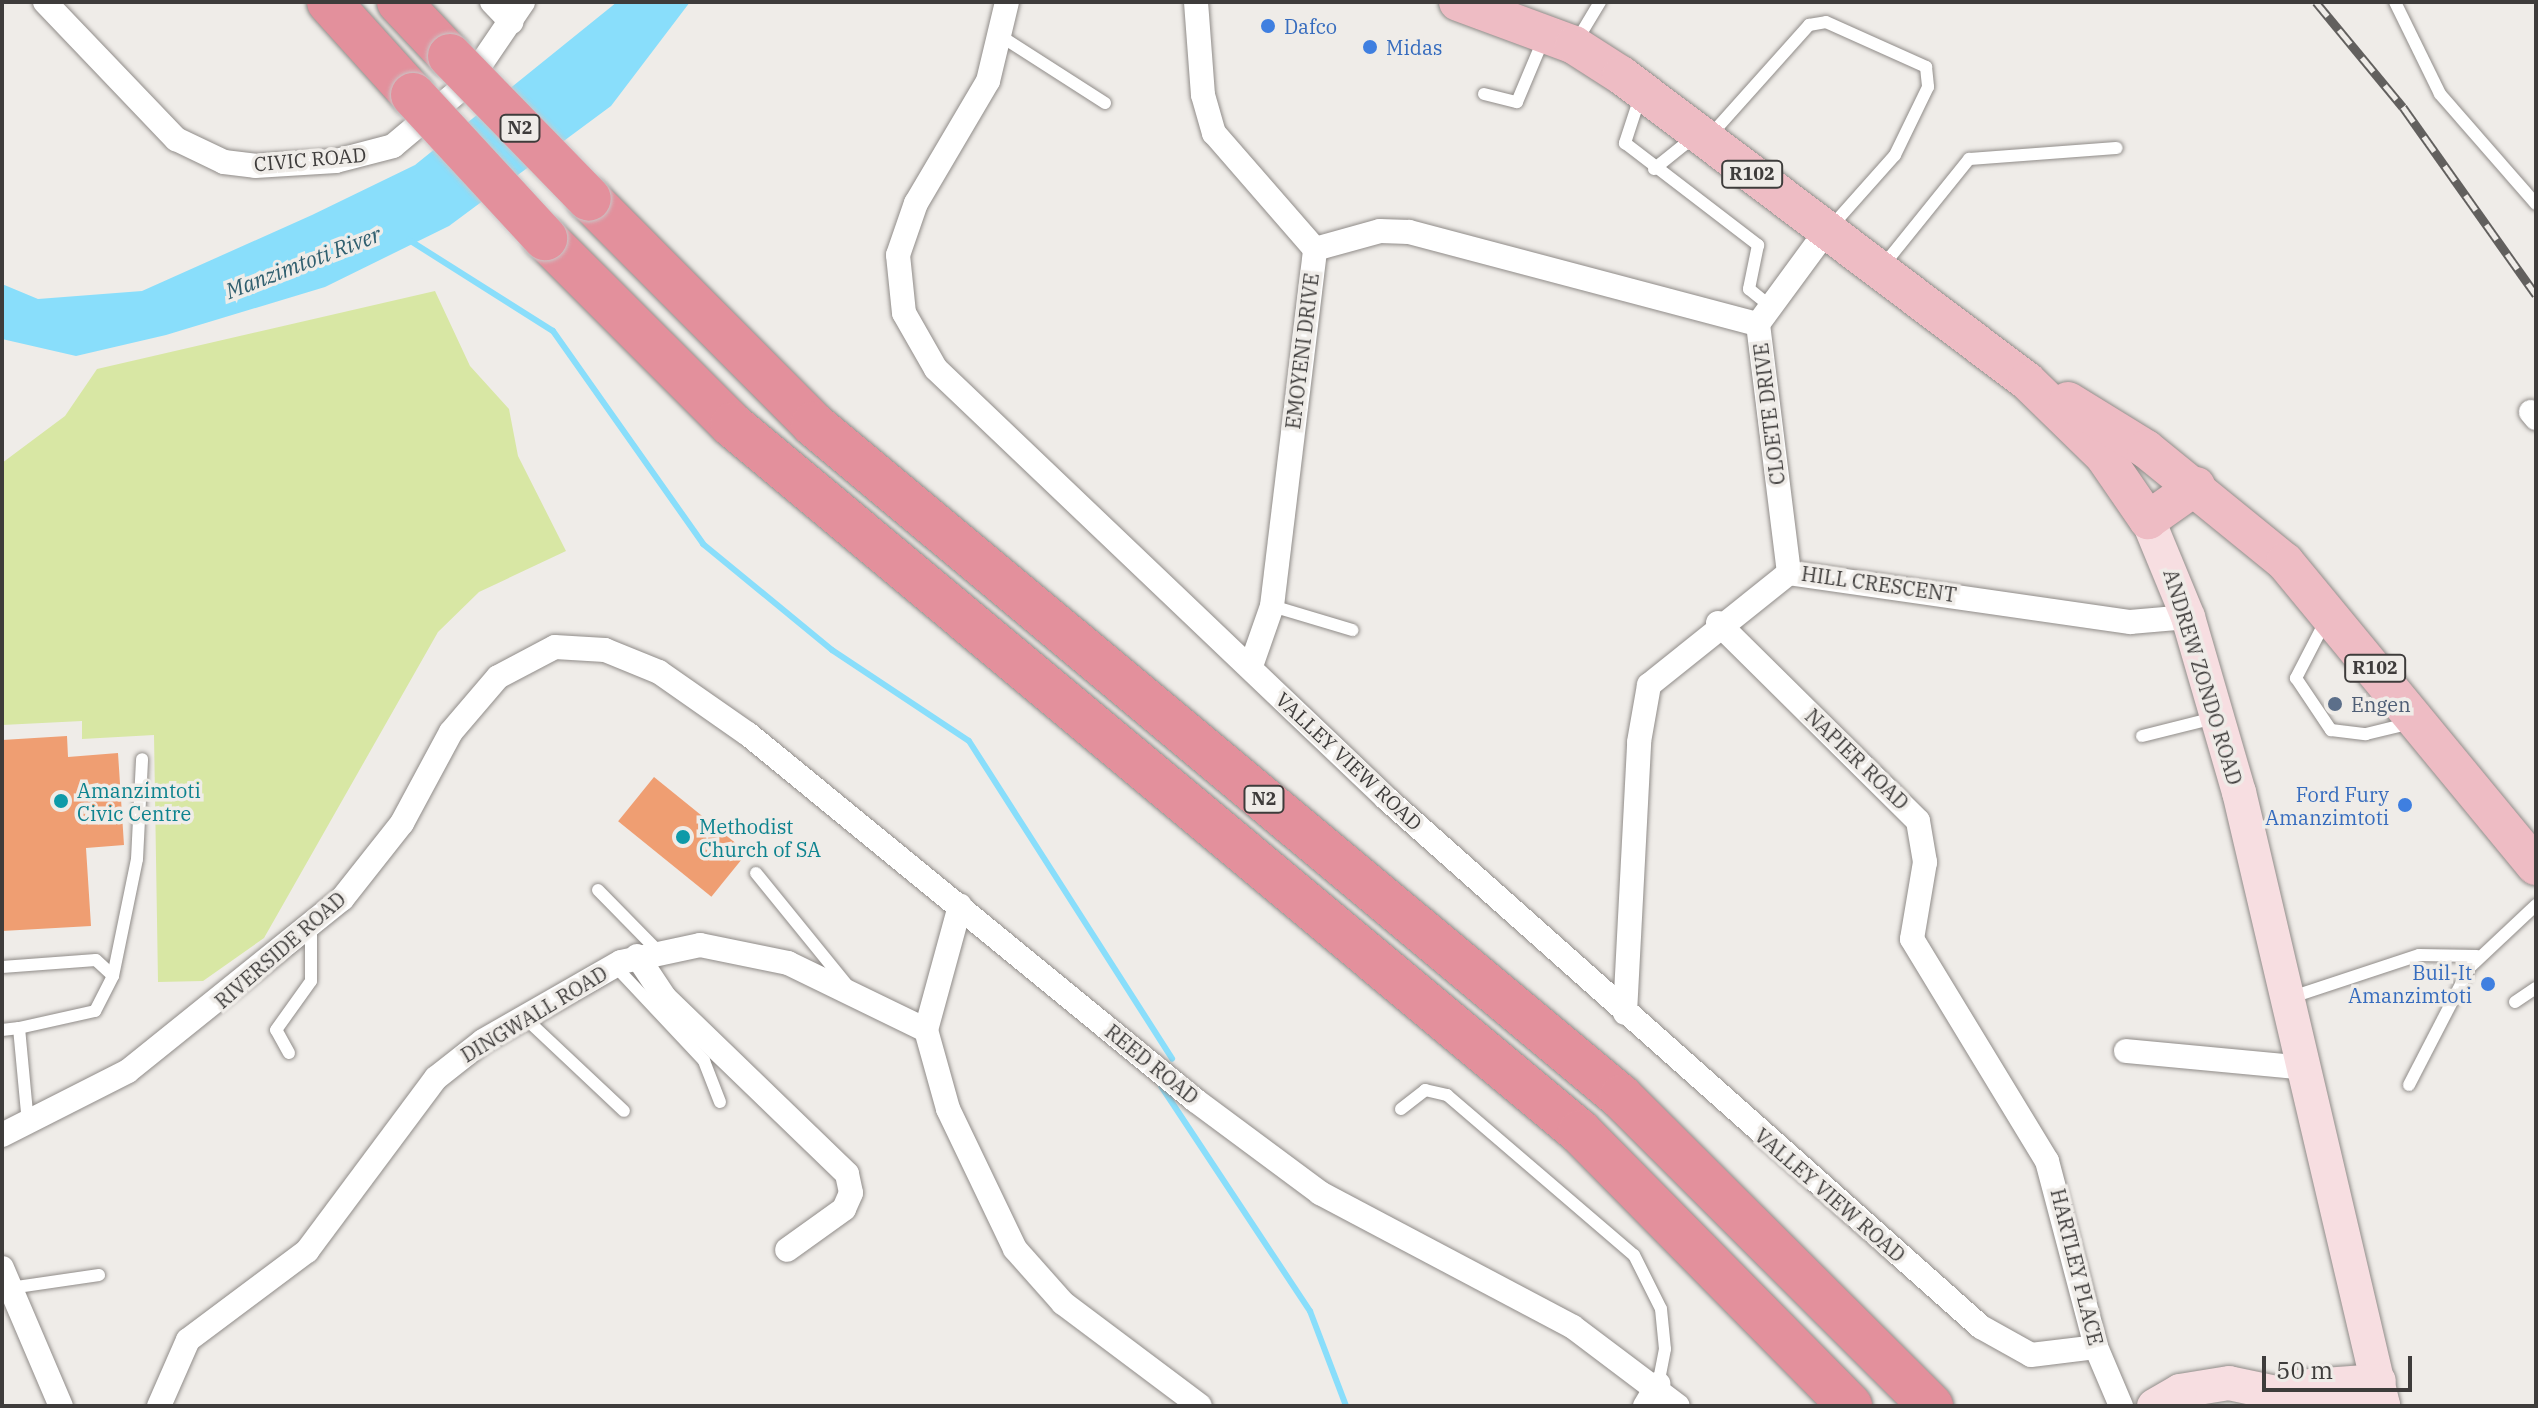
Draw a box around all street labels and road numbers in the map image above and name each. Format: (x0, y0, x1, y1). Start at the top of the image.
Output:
road number: N2 (498, 114, 542, 142)
street label: CIVIC ROAD (253, 142, 367, 176)
road number: R102 (1720, 160, 1784, 188)
street label: EMOYENI DRIVE (1281, 272, 1323, 430)
street label: CLOETE DRIVE (1748, 342, 1790, 486)
street label: HILL CRESCENT (1800, 561, 1958, 607)
street label: ANDREW ZONDO ROAD (2159, 566, 2247, 788)
road number: R102 (2343, 654, 2407, 682)
street label: VALLEY VIEW ROAD (1271, 687, 1427, 835)
street label: NAPIER ROAD (1800, 704, 1914, 814)
road number: N2 (1242, 785, 1286, 813)
street label: RIVERSIDE ROAD (210, 887, 350, 1013)
street label: DINGWALL ROAD (456, 961, 612, 1067)
street label: REED ROAD (1101, 1019, 1203, 1109)
street label: VALLEY VIEW ROAD (1750, 1123, 1910, 1267)
street label: HARTLEY PLACE (2046, 1186, 2108, 1348)

